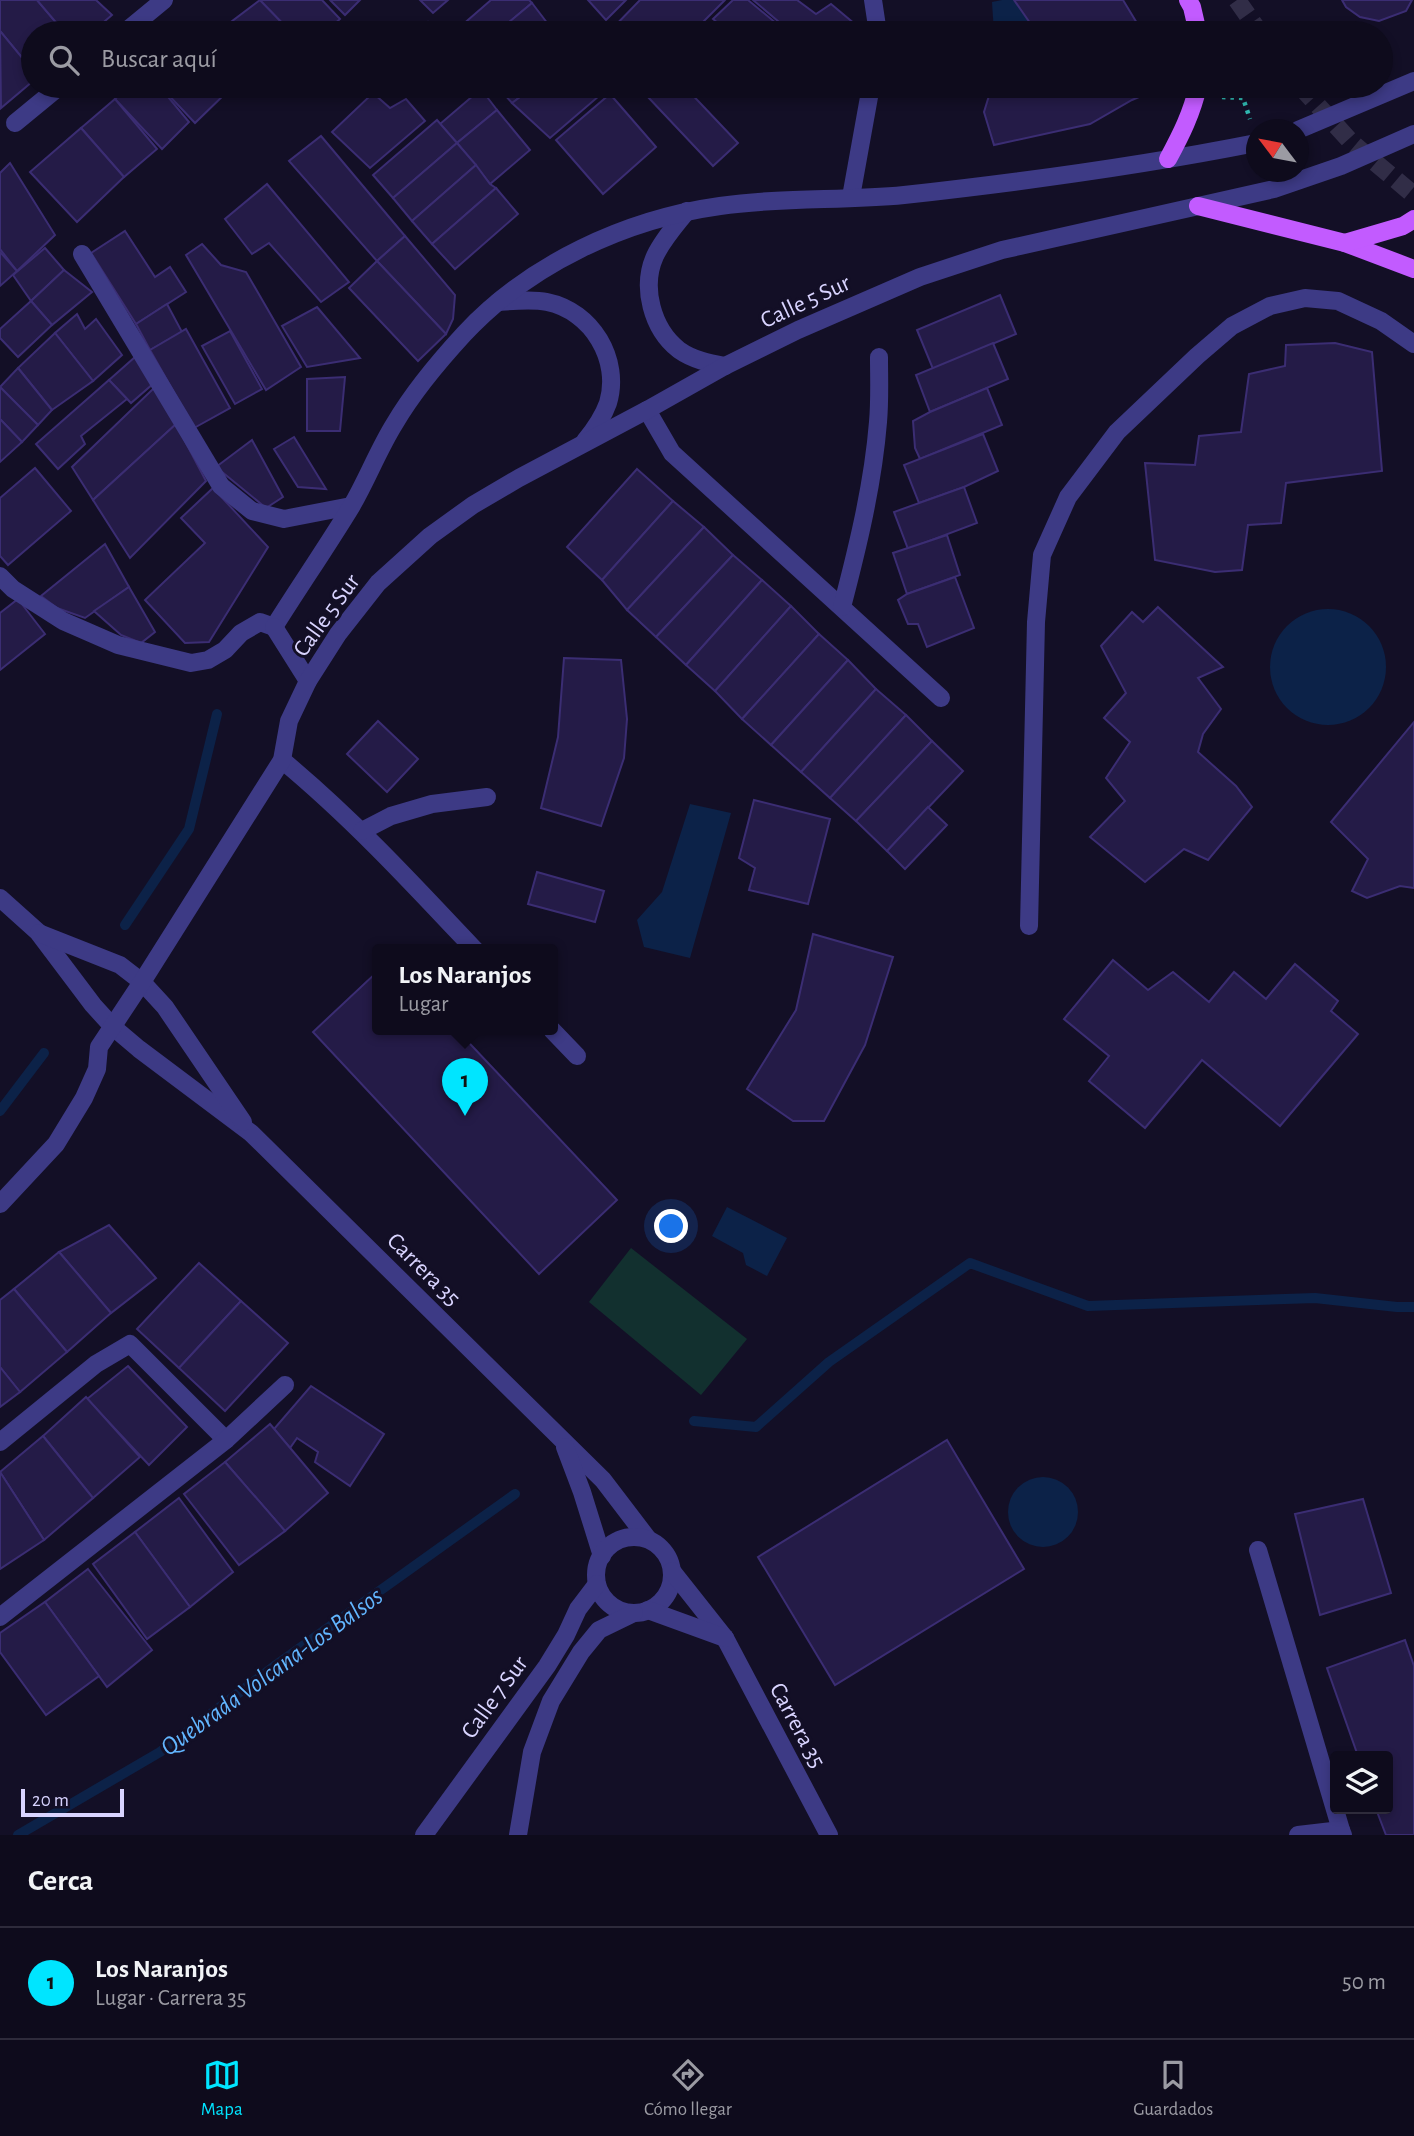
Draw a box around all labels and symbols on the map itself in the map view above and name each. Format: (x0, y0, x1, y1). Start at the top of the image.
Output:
north arrow (1246, 119, 1309, 182)
street label: Calle 5 Sur (757, 271, 854, 333)
street label: Calle 5 Sur (289, 570, 365, 661)
pin: 1 (442, 1058, 488, 1116)
your location (654, 1209, 688, 1243)
street label: Carrera 35 (382, 1229, 464, 1311)
water label: Quebrada Volcana-Los Balsos (156, 1583, 387, 1761)
street label: Calle 7 Sur (457, 1652, 533, 1743)
street label: Carrera 35 (765, 1679, 829, 1772)
scale bar (21, 1786, 124, 1818)

